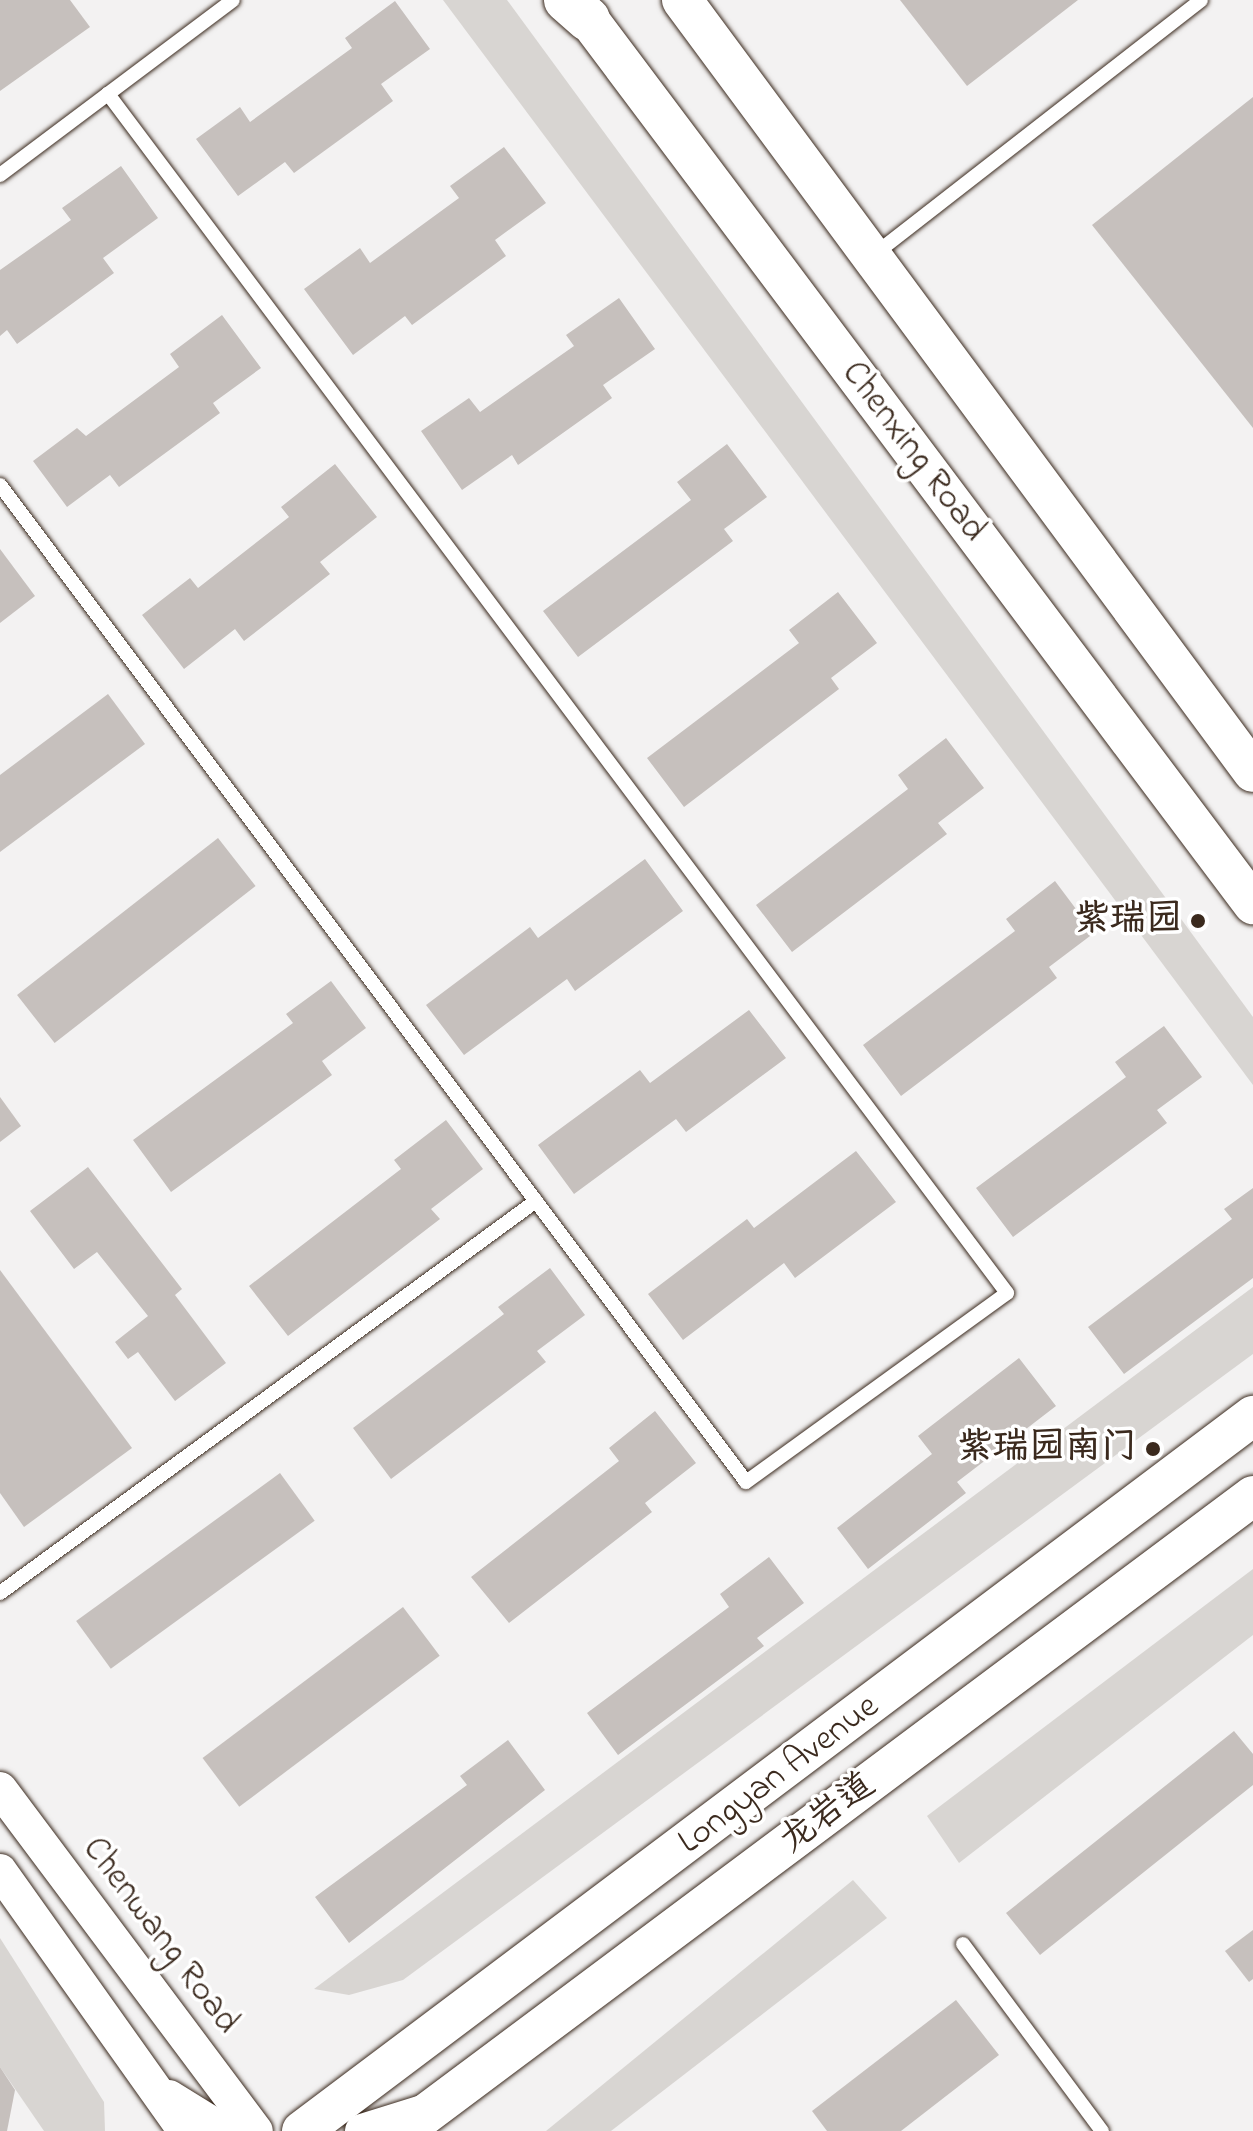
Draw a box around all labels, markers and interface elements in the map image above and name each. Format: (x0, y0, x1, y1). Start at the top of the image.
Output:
street label: Chenxing Road (831, 353, 995, 551)
place label: 紫瑞园 (1074, 899, 1182, 943)
marker: 紫瑞园 (1189, 912, 1207, 930)
place label: 紫瑞园南门 (957, 1427, 1137, 1471)
marker: 紫瑞园南门 (1144, 1440, 1162, 1458)
street label: Longyan Avenue (670, 1686, 888, 1864)
street label: 龙岩道 (772, 1764, 884, 1864)
street label: Chenwang Road (72, 1829, 248, 2043)

